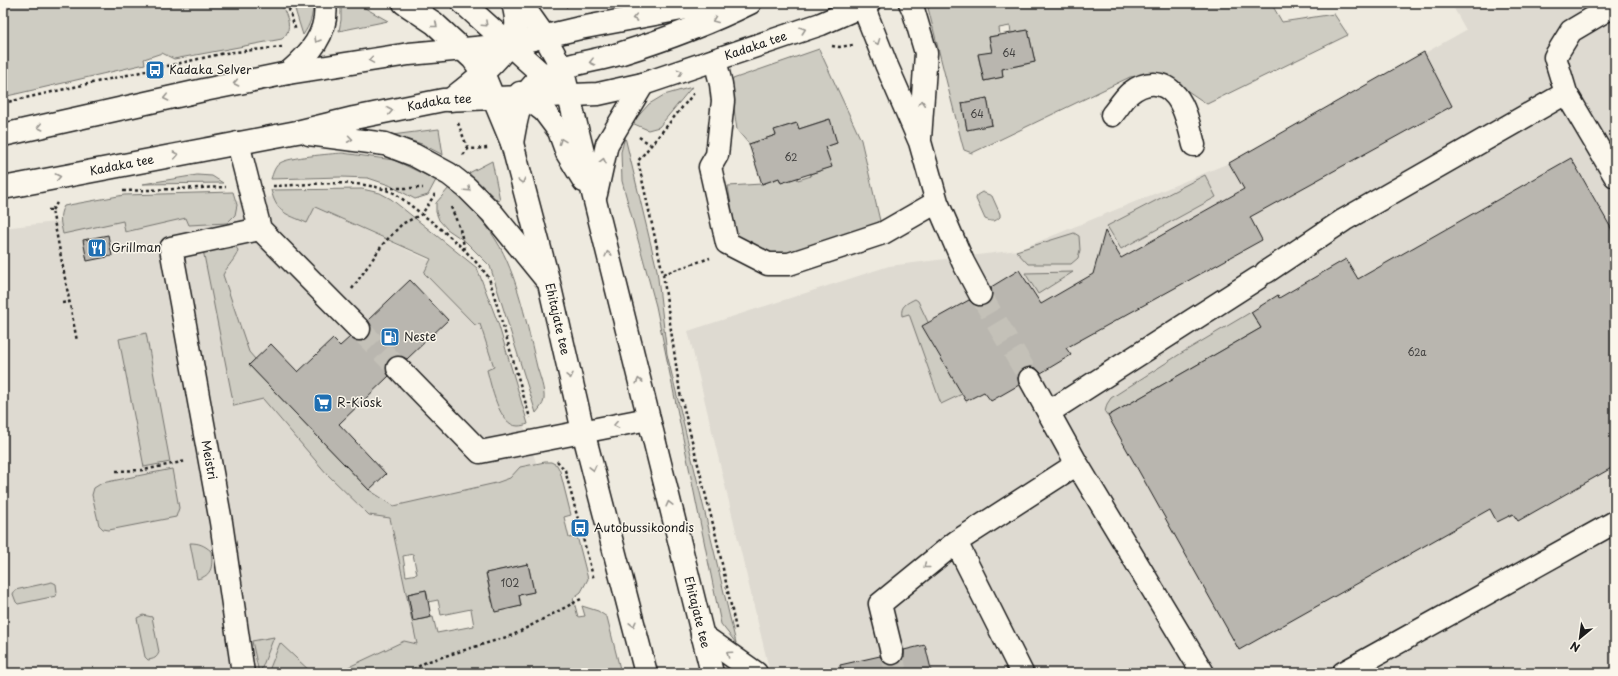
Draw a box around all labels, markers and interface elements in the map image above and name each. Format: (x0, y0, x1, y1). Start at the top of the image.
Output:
one-way arrow (632, 14, 638, 22)
one-way arrow (711, 15, 718, 23)
one-way arrow (480, 19, 488, 27)
one-way arrow (431, 20, 438, 27)
street label: Kadaka tee (722, 26, 790, 64)
one-way arrow (800, 26, 807, 35)
one-way arrow (314, 36, 321, 43)
one-way arrow (873, 39, 881, 46)
house number: 64 (1002, 45, 1016, 60)
one-way arrow (368, 55, 374, 64)
one-way arrow (588, 57, 595, 65)
bus stop icon: Kadaka Selver (144, 59, 166, 81)
place label: Kadaka Selver (169, 60, 252, 78)
one-way arrow (676, 68, 683, 77)
one-way arrow (233, 79, 239, 87)
street label: Kadaka tee (405, 89, 472, 115)
one-way arrow (163, 94, 170, 102)
one-way arrow (918, 100, 927, 106)
house number: 64 (970, 106, 984, 121)
one-way arrow (387, 107, 393, 116)
one-way arrow (36, 123, 43, 131)
one-way arrow (347, 134, 353, 143)
one-way arrow (559, 137, 567, 144)
street label: Kadaka tee (88, 149, 156, 179)
house number: 62 (784, 149, 798, 164)
one-way arrow (172, 151, 179, 160)
one-way arrow (599, 158, 607, 164)
one-way arrow (55, 173, 61, 182)
one-way arrow (517, 177, 526, 184)
one-way arrow (463, 184, 470, 191)
restaurant icon: Grillman (86, 237, 108, 259)
place label: Grillman (111, 238, 161, 256)
one-way arrow (605, 251, 613, 257)
street label: Ehitajate tee (541, 281, 575, 357)
fuel station icon: Neste (379, 326, 401, 348)
place label: Neste (404, 327, 436, 345)
house number: 62a (1407, 344, 1427, 359)
one-way arrow (566, 372, 574, 379)
one-way arrow (635, 377, 644, 384)
supermarket icon: R-Kiosk (312, 392, 334, 414)
place label: R-Kiosk (337, 393, 382, 411)
one-way arrow (613, 420, 619, 428)
street label: Meistri (198, 439, 222, 481)
one-way arrow (588, 465, 596, 472)
one-way arrow (665, 500, 674, 507)
bus stop icon: Autobussikoondis (569, 517, 591, 539)
place label: Autobussikoondis (594, 518, 695, 536)
one-way arrow (923, 562, 930, 569)
street label: Ehitajate tee (680, 574, 716, 650)
house number: 102 (501, 575, 519, 590)
north arrow (1560, 618, 1600, 658)
one-way arrow (629, 621, 637, 628)
text: N (1567, 637, 1583, 657)
one-way arrow (726, 651, 733, 659)

